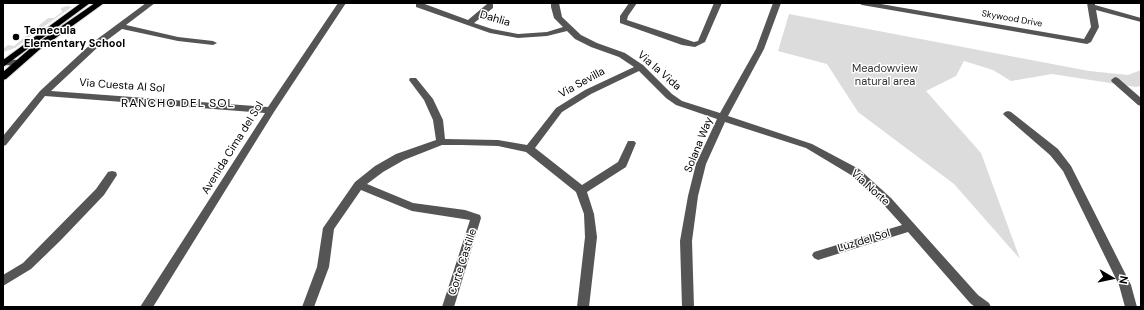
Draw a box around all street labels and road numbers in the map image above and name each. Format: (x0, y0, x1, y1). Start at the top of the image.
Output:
street label: Dahlia (478, 8, 512, 30)
street label: Skywood Drive (981, 8, 1043, 30)
street label: Via la Vida (635, 49, 683, 93)
street label: Via Sevilla (557, 65, 607, 101)
street label: Via Cuesta Al Sol (79, 76, 165, 96)
street label: Avenida Cima del Sol (199, 99, 267, 197)
street label: Solana Way (682, 115, 716, 175)
street label: Via Norte (848, 167, 892, 209)
street label: Corte Castille (446, 227, 480, 297)
street label: Luz del Sol (836, 227, 892, 255)

